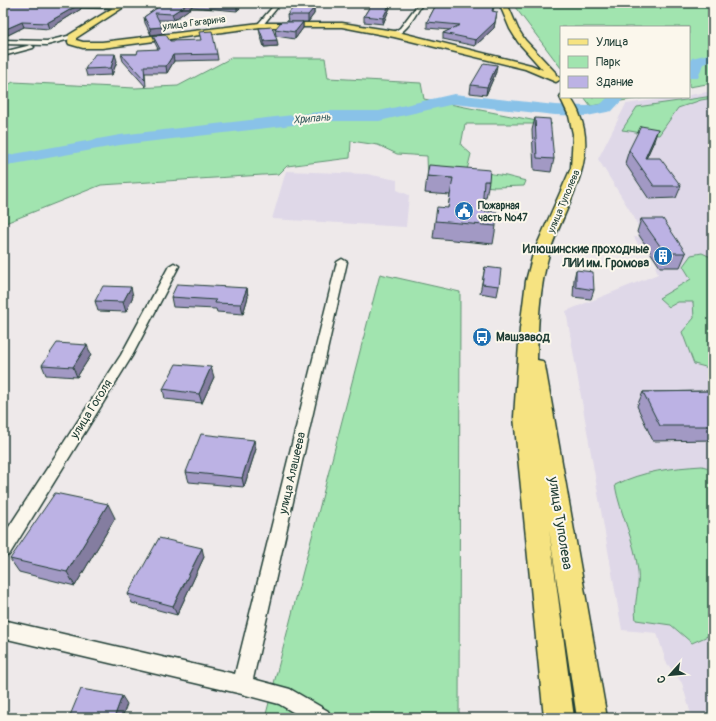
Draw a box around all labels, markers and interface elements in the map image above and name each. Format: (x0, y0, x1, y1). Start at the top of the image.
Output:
street label: улица Гагарина (161, 13, 227, 33)
legend (560, 26, 690, 98)
text: Улица (596, 35, 628, 50)
text: Парк (596, 55, 621, 70)
text: Здание (596, 75, 633, 90)
water label: Хрипань (293, 110, 332, 127)
street label: улица Туполева (545, 168, 583, 236)
public building icon: Пожарная часть №47 (453, 200, 475, 222)
place label: Пожарная часть №47 (478, 200, 528, 224)
place label: Илюшинские проходные ЛИИ им. Громова (523, 242, 650, 271)
building icon: Илюшинские проходные ЛИИ им. Громова (652, 245, 674, 267)
bus stop icon: Машзавод (471, 326, 493, 348)
place label: Машзавод (496, 330, 550, 345)
street label: улица Гоголя (67, 377, 116, 443)
street label: улица Алашеева (276, 430, 309, 517)
street label: улица Туполева (545, 474, 576, 571)
north arrow (650, 655, 690, 695)
text: С (654, 673, 669, 685)

